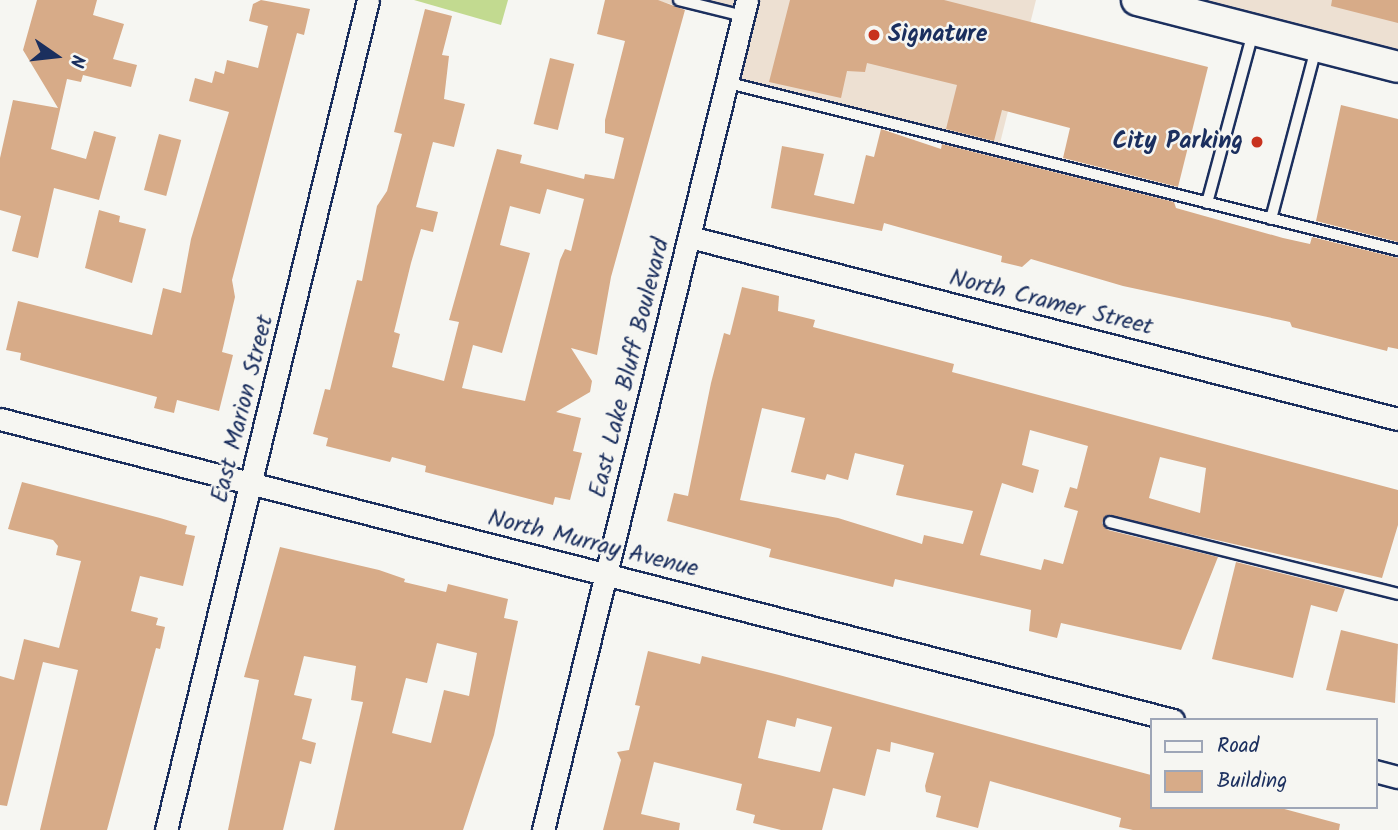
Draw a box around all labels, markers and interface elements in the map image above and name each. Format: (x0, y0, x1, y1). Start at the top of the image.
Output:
north arrow (21, 21, 91, 91)
place label: Signature (888, 21, 987, 49)
marker: Signature (866, 27, 882, 43)
text: N (60, 52, 92, 71)
place label: City Parking (1112, 128, 1243, 156)
marker: City Parking (1249, 134, 1265, 150)
street label: East Lake Bluff Boulevard (584, 235, 676, 501)
street label: North Cramer Street (946, 264, 1156, 342)
street label: East Marion Street (206, 312, 280, 506)
street label: North Murray Avenue (485, 504, 701, 584)
legend (1150, 718, 1377, 809)
text: Road (1217, 730, 1259, 763)
text: Building (1217, 765, 1287, 798)

